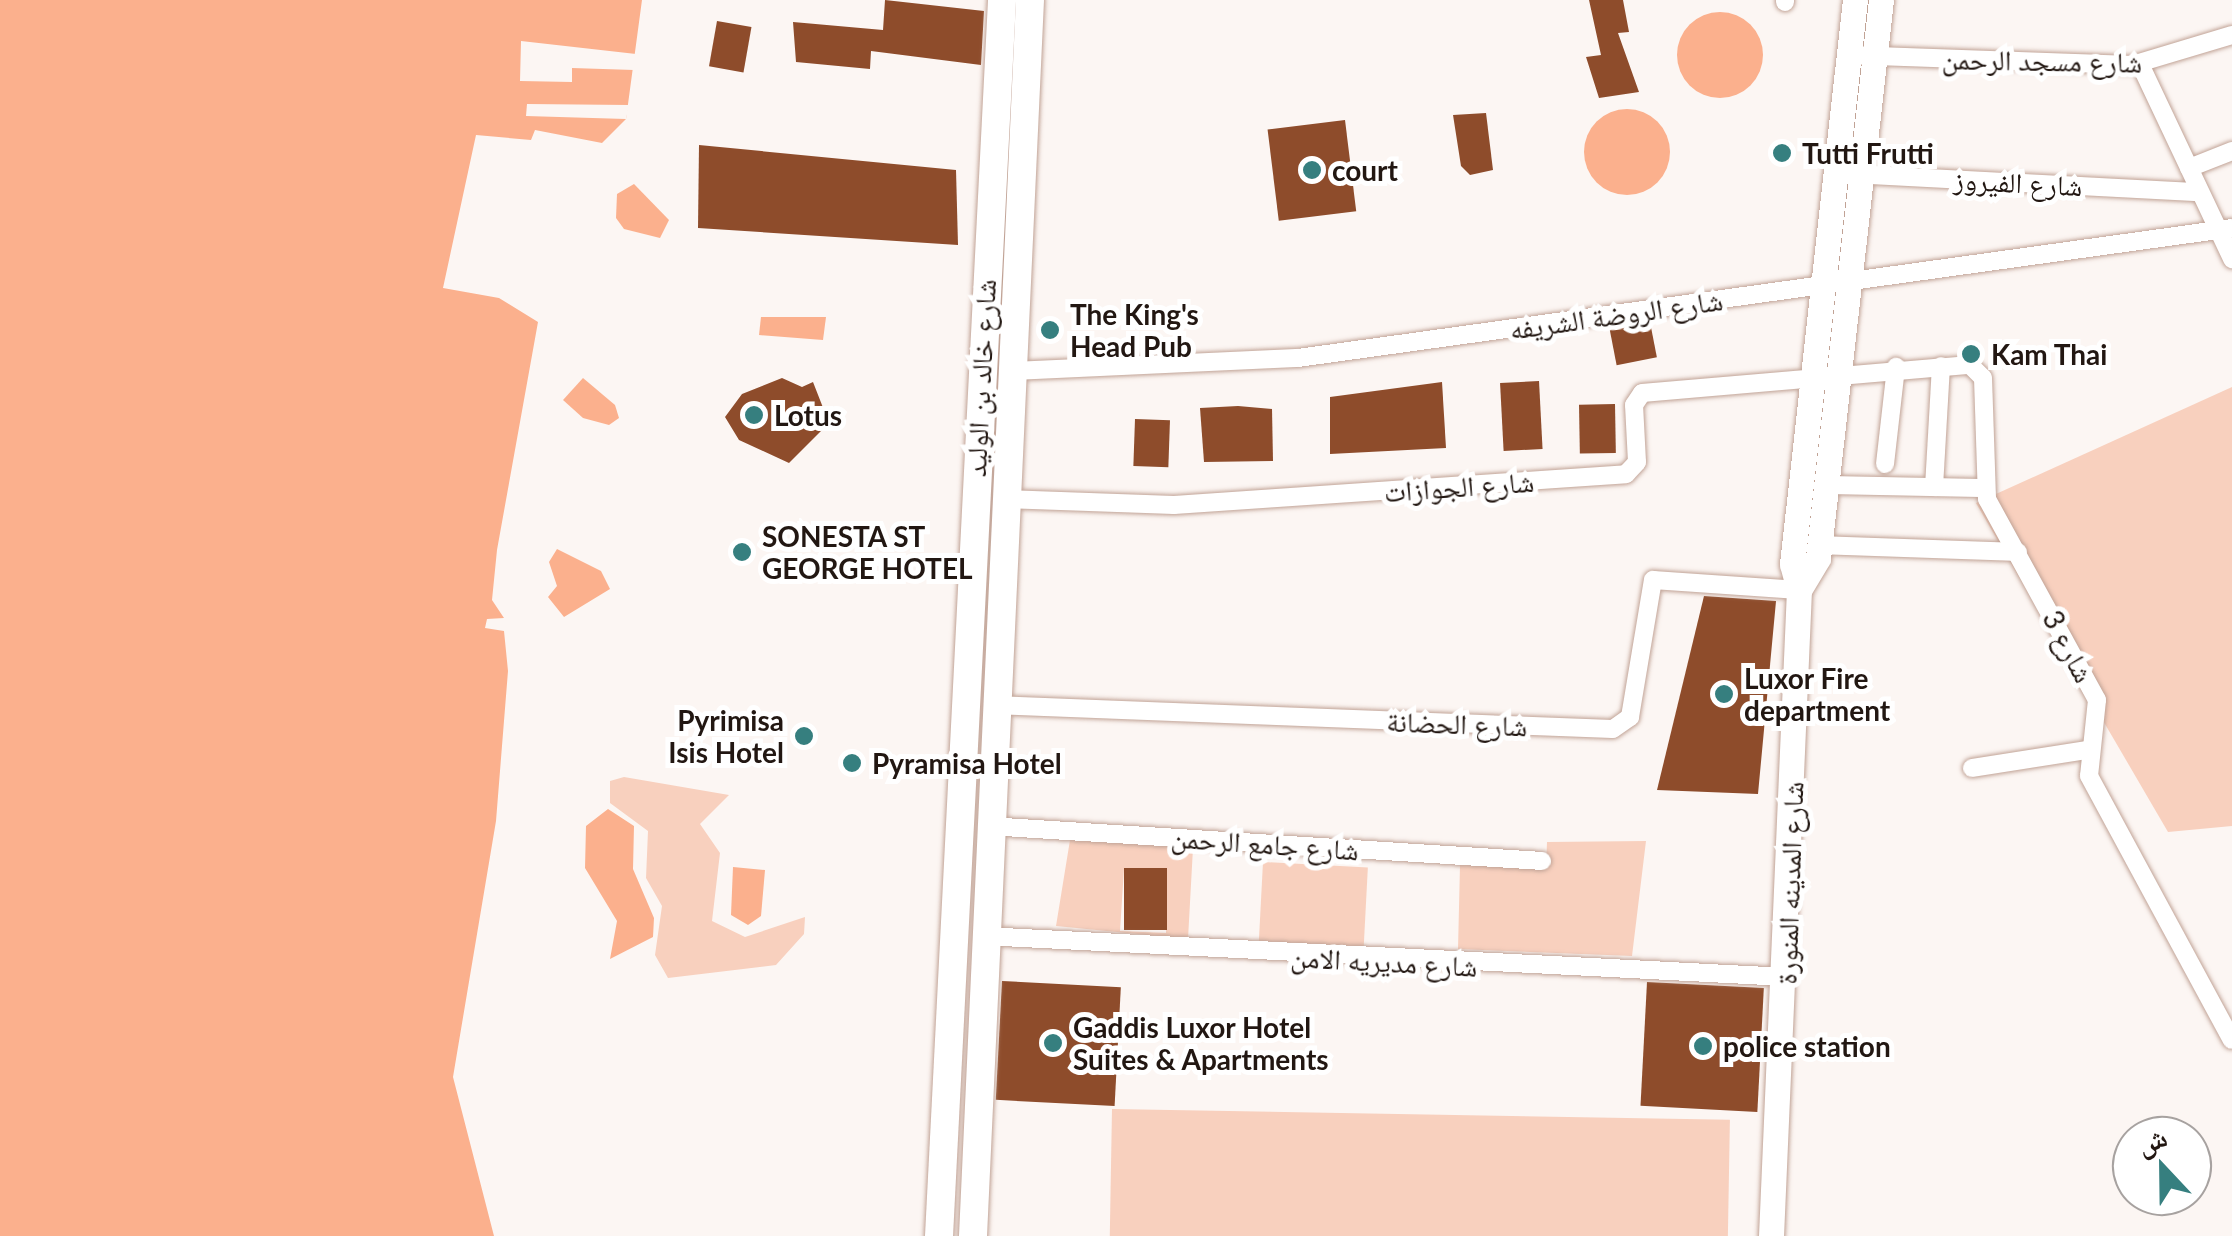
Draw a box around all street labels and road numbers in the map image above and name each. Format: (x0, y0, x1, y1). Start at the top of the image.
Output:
street label: شارع مسجد الرحمن (1941, 41, 2143, 79)
street label: شارع الفيروز (1953, 162, 2083, 202)
street label: شارع خالد بن الوليد (958, 278, 1002, 478)
street label: شارع الروضة الشريفه (1507, 282, 1725, 346)
street label: شارع الجوازات (1383, 464, 1535, 508)
street label: شارع 3 (2036, 604, 2102, 688)
street label: شارع الحضانة (1386, 704, 1528, 742)
street label: شارع المدينه المنورة (1769, 781, 1809, 985)
street label: شارع جامع الرحمن (1170, 820, 1360, 866)
street label: شارع مديريه الامن (1290, 939, 1478, 983)

